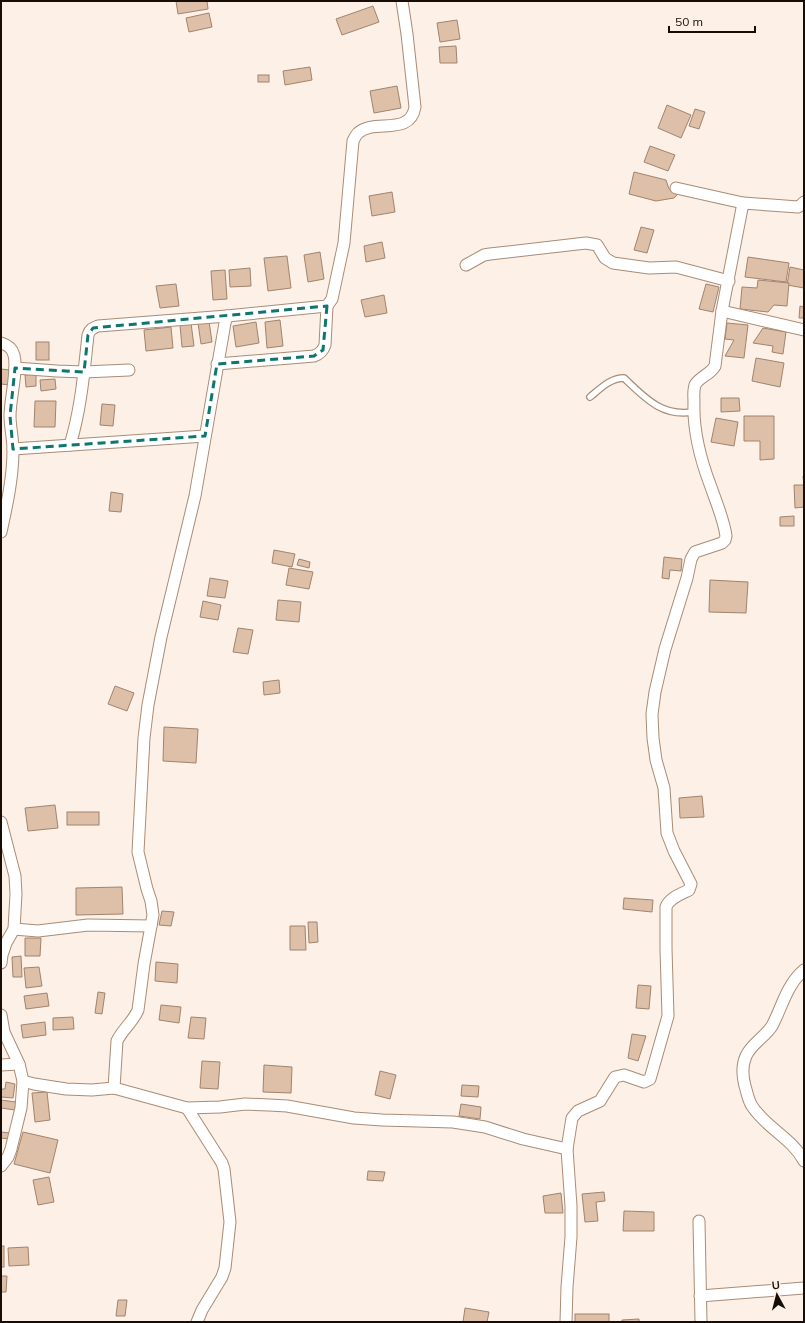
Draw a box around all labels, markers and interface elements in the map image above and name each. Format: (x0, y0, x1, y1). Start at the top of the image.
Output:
scale bar (669, 8, 755, 34)
text: 50 m (675, 14, 703, 29)
north arrow (757, 1275, 797, 1315)
text: U (771, 1278, 781, 1293)

